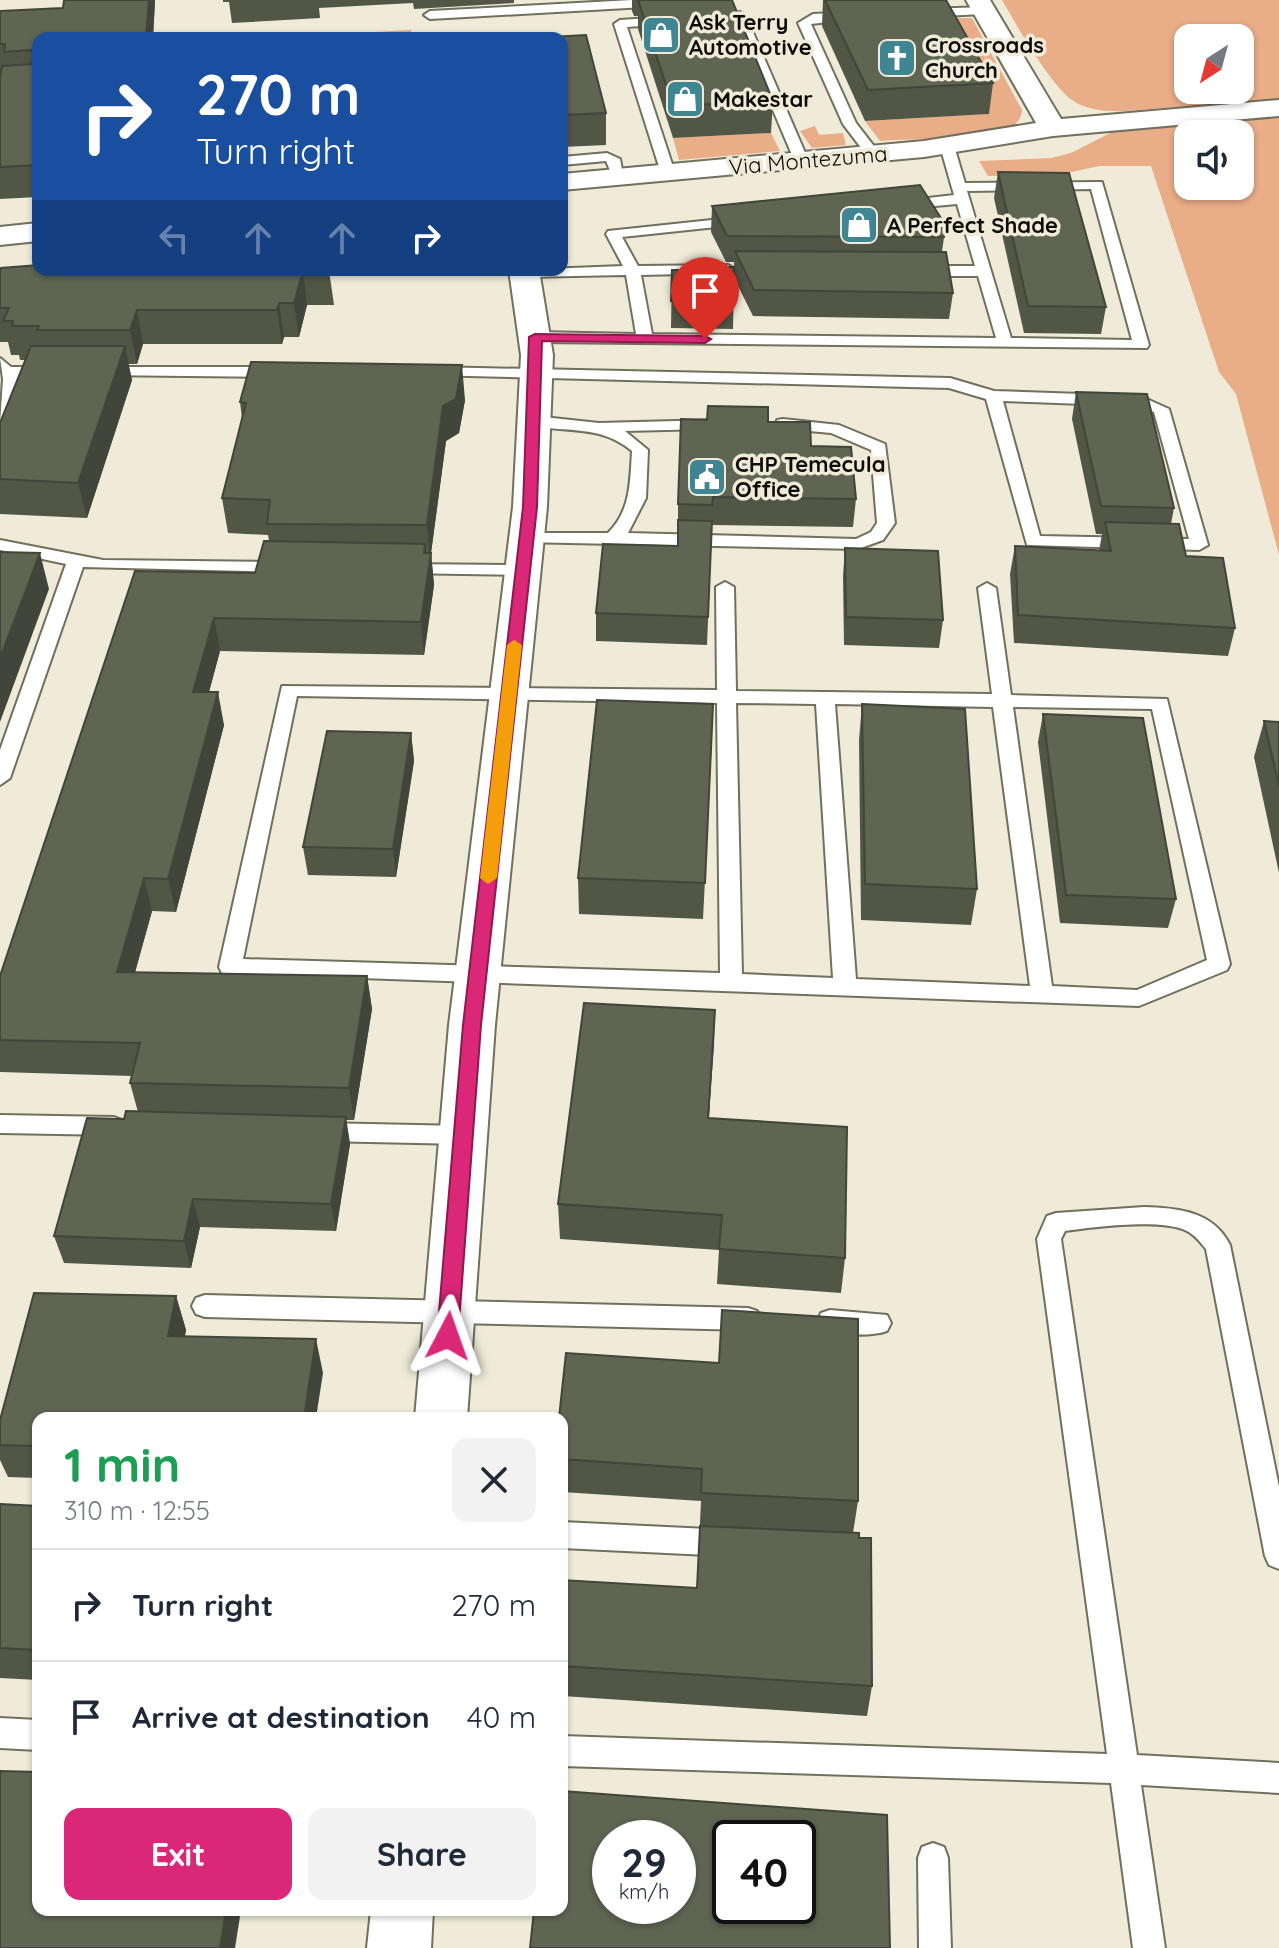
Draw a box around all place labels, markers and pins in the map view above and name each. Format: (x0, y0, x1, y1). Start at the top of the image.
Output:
place label: Ask Terry Automotive (689, 8, 812, 61)
shop icon: Ask Terry Automotive (640, 14, 682, 56)
place label: Crossroads Church (925, 31, 1044, 84)
church icon: Crossroads Church (876, 37, 918, 79)
shop icon: Makestar (664, 78, 706, 120)
place label: Makestar (713, 85, 813, 113)
shop icon: A Perfect Shade (838, 204, 880, 246)
place label: A Perfect Shade (887, 211, 1058, 239)
pin (671, 257, 739, 339)
place label: CHP Temecula Office (735, 450, 886, 503)
public building icon: CHP Temecula Office (686, 456, 728, 498)

